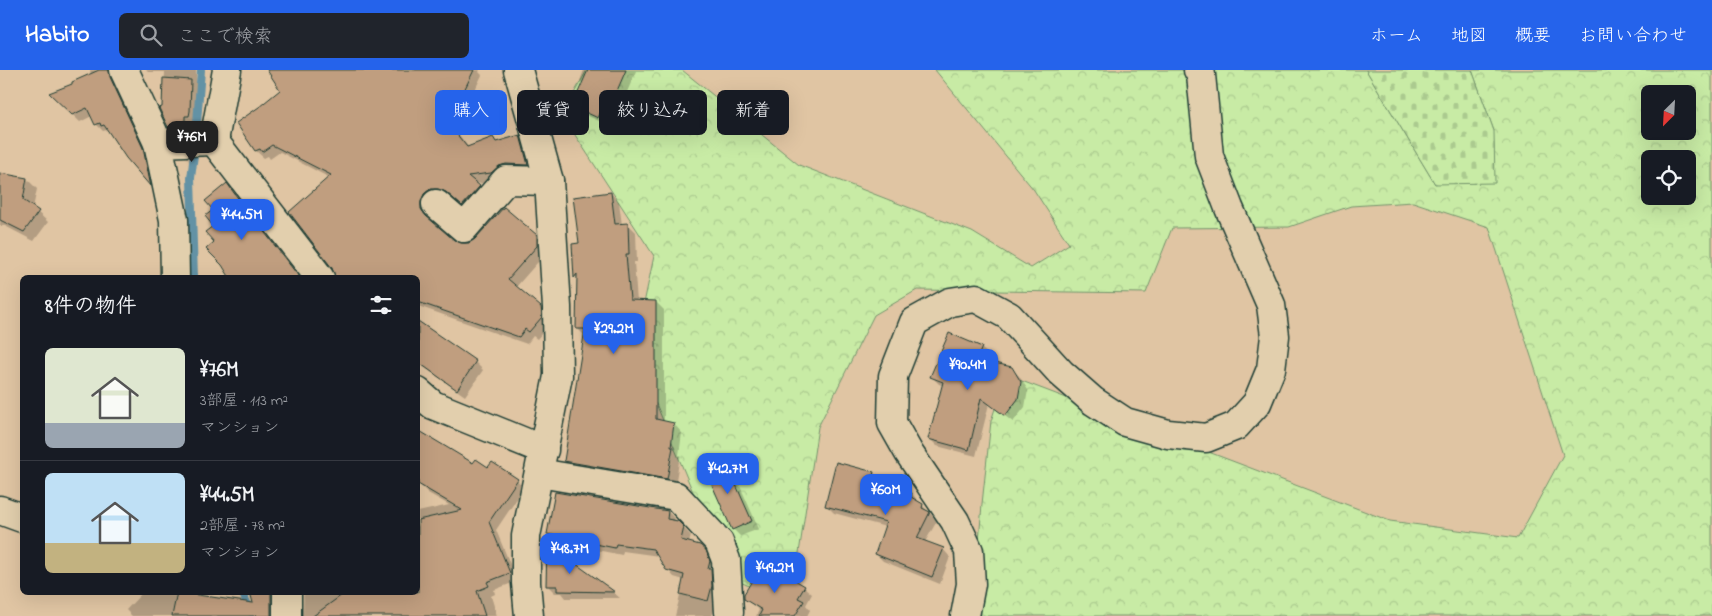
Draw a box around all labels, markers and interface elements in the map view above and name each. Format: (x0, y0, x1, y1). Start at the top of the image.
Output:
search box (119, 13, 469, 58)
text: Habito (25, 18, 89, 53)
icon: search (137, 21, 165, 49)
text: ここで検索 (177, 24, 272, 51)
text: ホーム (1370, 24, 1423, 50)
text: 地図 (1451, 24, 1487, 50)
text: 概要 (1515, 24, 1551, 50)
text: お問い合わせ (1579, 24, 1687, 50)
north arrow (1641, 85, 1696, 140)
map controls (1641, 85, 1696, 205)
chip: 購入 (435, 90, 507, 135)
chip: 賃貸 (517, 90, 589, 135)
chip: 絞り込み (599, 90, 707, 135)
chip: 新着 (717, 90, 789, 135)
pin: ¥76M (162, 121, 222, 163)
text: ¥76M (177, 125, 207, 149)
button: locate (1641, 150, 1696, 205)
pin: ¥44.5M (201, 198, 283, 241)
text: ¥44.5M (221, 203, 263, 227)
icon: filters (367, 291, 395, 319)
text: 8件の物件 (45, 292, 137, 322)
pin: ¥29.2M (573, 312, 655, 355)
text: ¥29.2M (594, 317, 634, 341)
pin: ¥90.4M (927, 348, 1009, 391)
text: ¥90.4M (949, 353, 987, 377)
text: ¥76M (200, 356, 239, 386)
icon: home (85, 368, 145, 428)
text: 3部屋 · 113 m² (200, 389, 288, 413)
text: マンション (200, 416, 279, 440)
pin: ¥42.7M (687, 452, 769, 495)
text: ¥42.7M (708, 457, 748, 481)
pin: ¥60M (856, 474, 916, 516)
text: ¥60M (871, 478, 901, 502)
text: ¥44.5M (200, 481, 255, 511)
icon: home (85, 493, 145, 553)
text: 2部屋 · 78 m² (200, 514, 285, 538)
pin: ¥48.7M (529, 532, 611, 575)
text: ¥48.7M (551, 537, 589, 561)
text: マンション (200, 541, 279, 565)
pin: ¥49.2M (734, 552, 816, 594)
text: ¥49.2M (756, 556, 794, 580)

